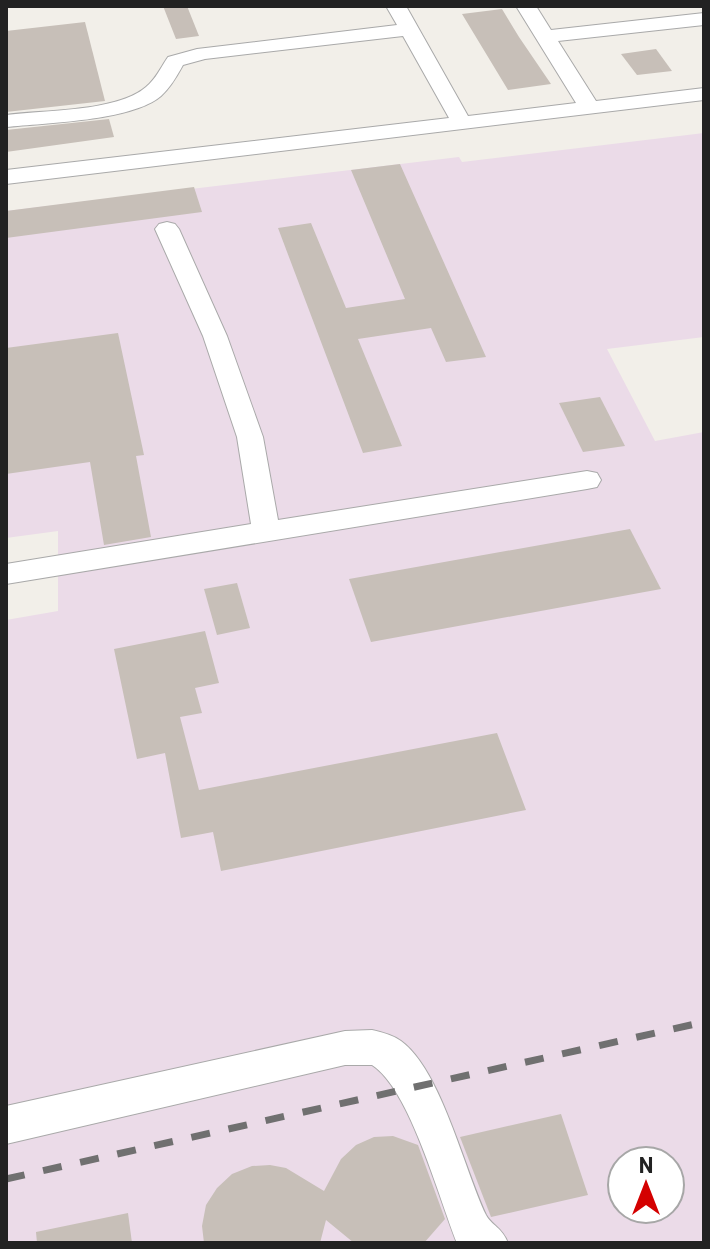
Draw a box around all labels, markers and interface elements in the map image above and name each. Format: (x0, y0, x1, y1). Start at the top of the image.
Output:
north arrow (606, 1145, 686, 1225)
text: N (639, 1151, 653, 1177)

